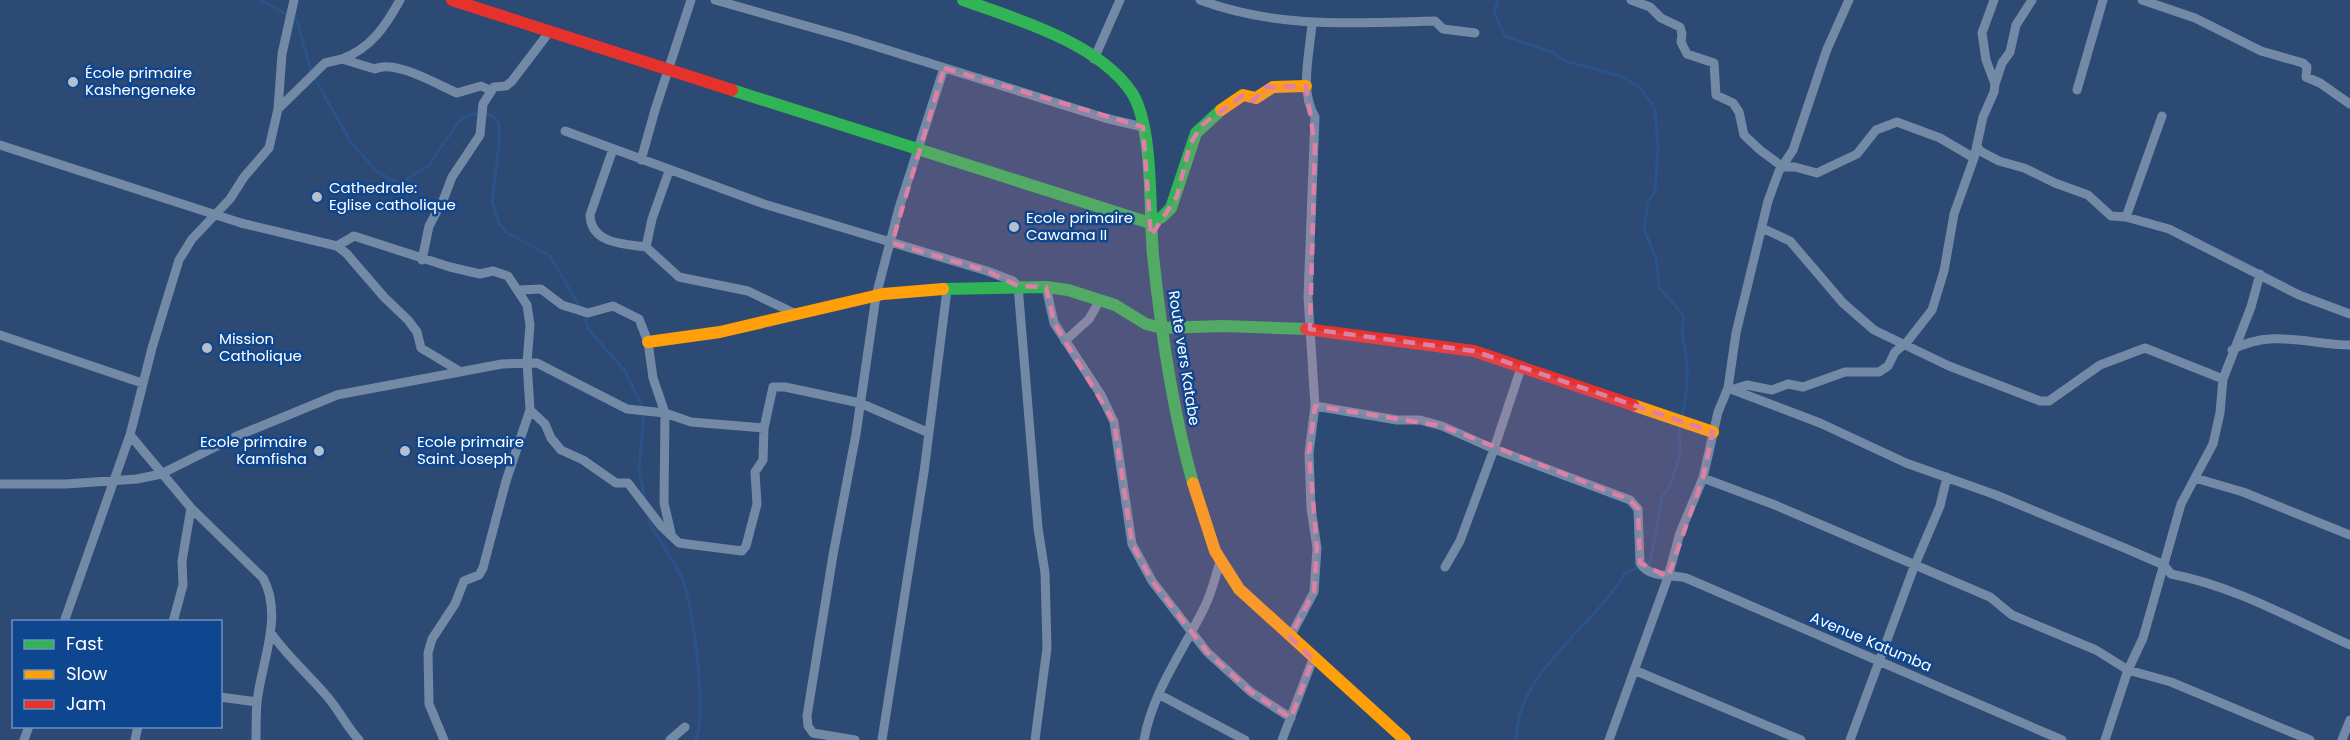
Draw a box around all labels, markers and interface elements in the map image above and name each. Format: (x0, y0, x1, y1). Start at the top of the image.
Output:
place label: École primaire Kashengeneke (85, 62, 196, 100)
marker: École primaire Kashengeneke (66, 75, 80, 89)
place label: Cathedrale: Eglise catholique (329, 177, 456, 215)
marker: Cathedrale: Eglise catholique (310, 190, 324, 204)
place label: Ecole primaire Cawama II (1026, 207, 1133, 245)
marker: Ecole primaire Cawama II (1007, 220, 1021, 234)
street label: Route vers Katabe (1163, 289, 1206, 427)
place label: Mission Catholique (219, 328, 302, 366)
marker: Mission Catholique (200, 341, 214, 355)
place label: Ecole primaire Kamfisha (200, 431, 307, 469)
place label: Ecole primaire Saint Joseph (417, 431, 524, 469)
marker: Ecole primaire Kamfisha (312, 444, 326, 458)
marker: Ecole primaire Saint Joseph (398, 444, 412, 458)
street label: Avenue Katumba (1807, 606, 1935, 677)
legend (12, 620, 222, 728)
text: Fast (66, 631, 103, 656)
text: Slow (66, 661, 108, 686)
text: Jam (66, 691, 106, 716)

